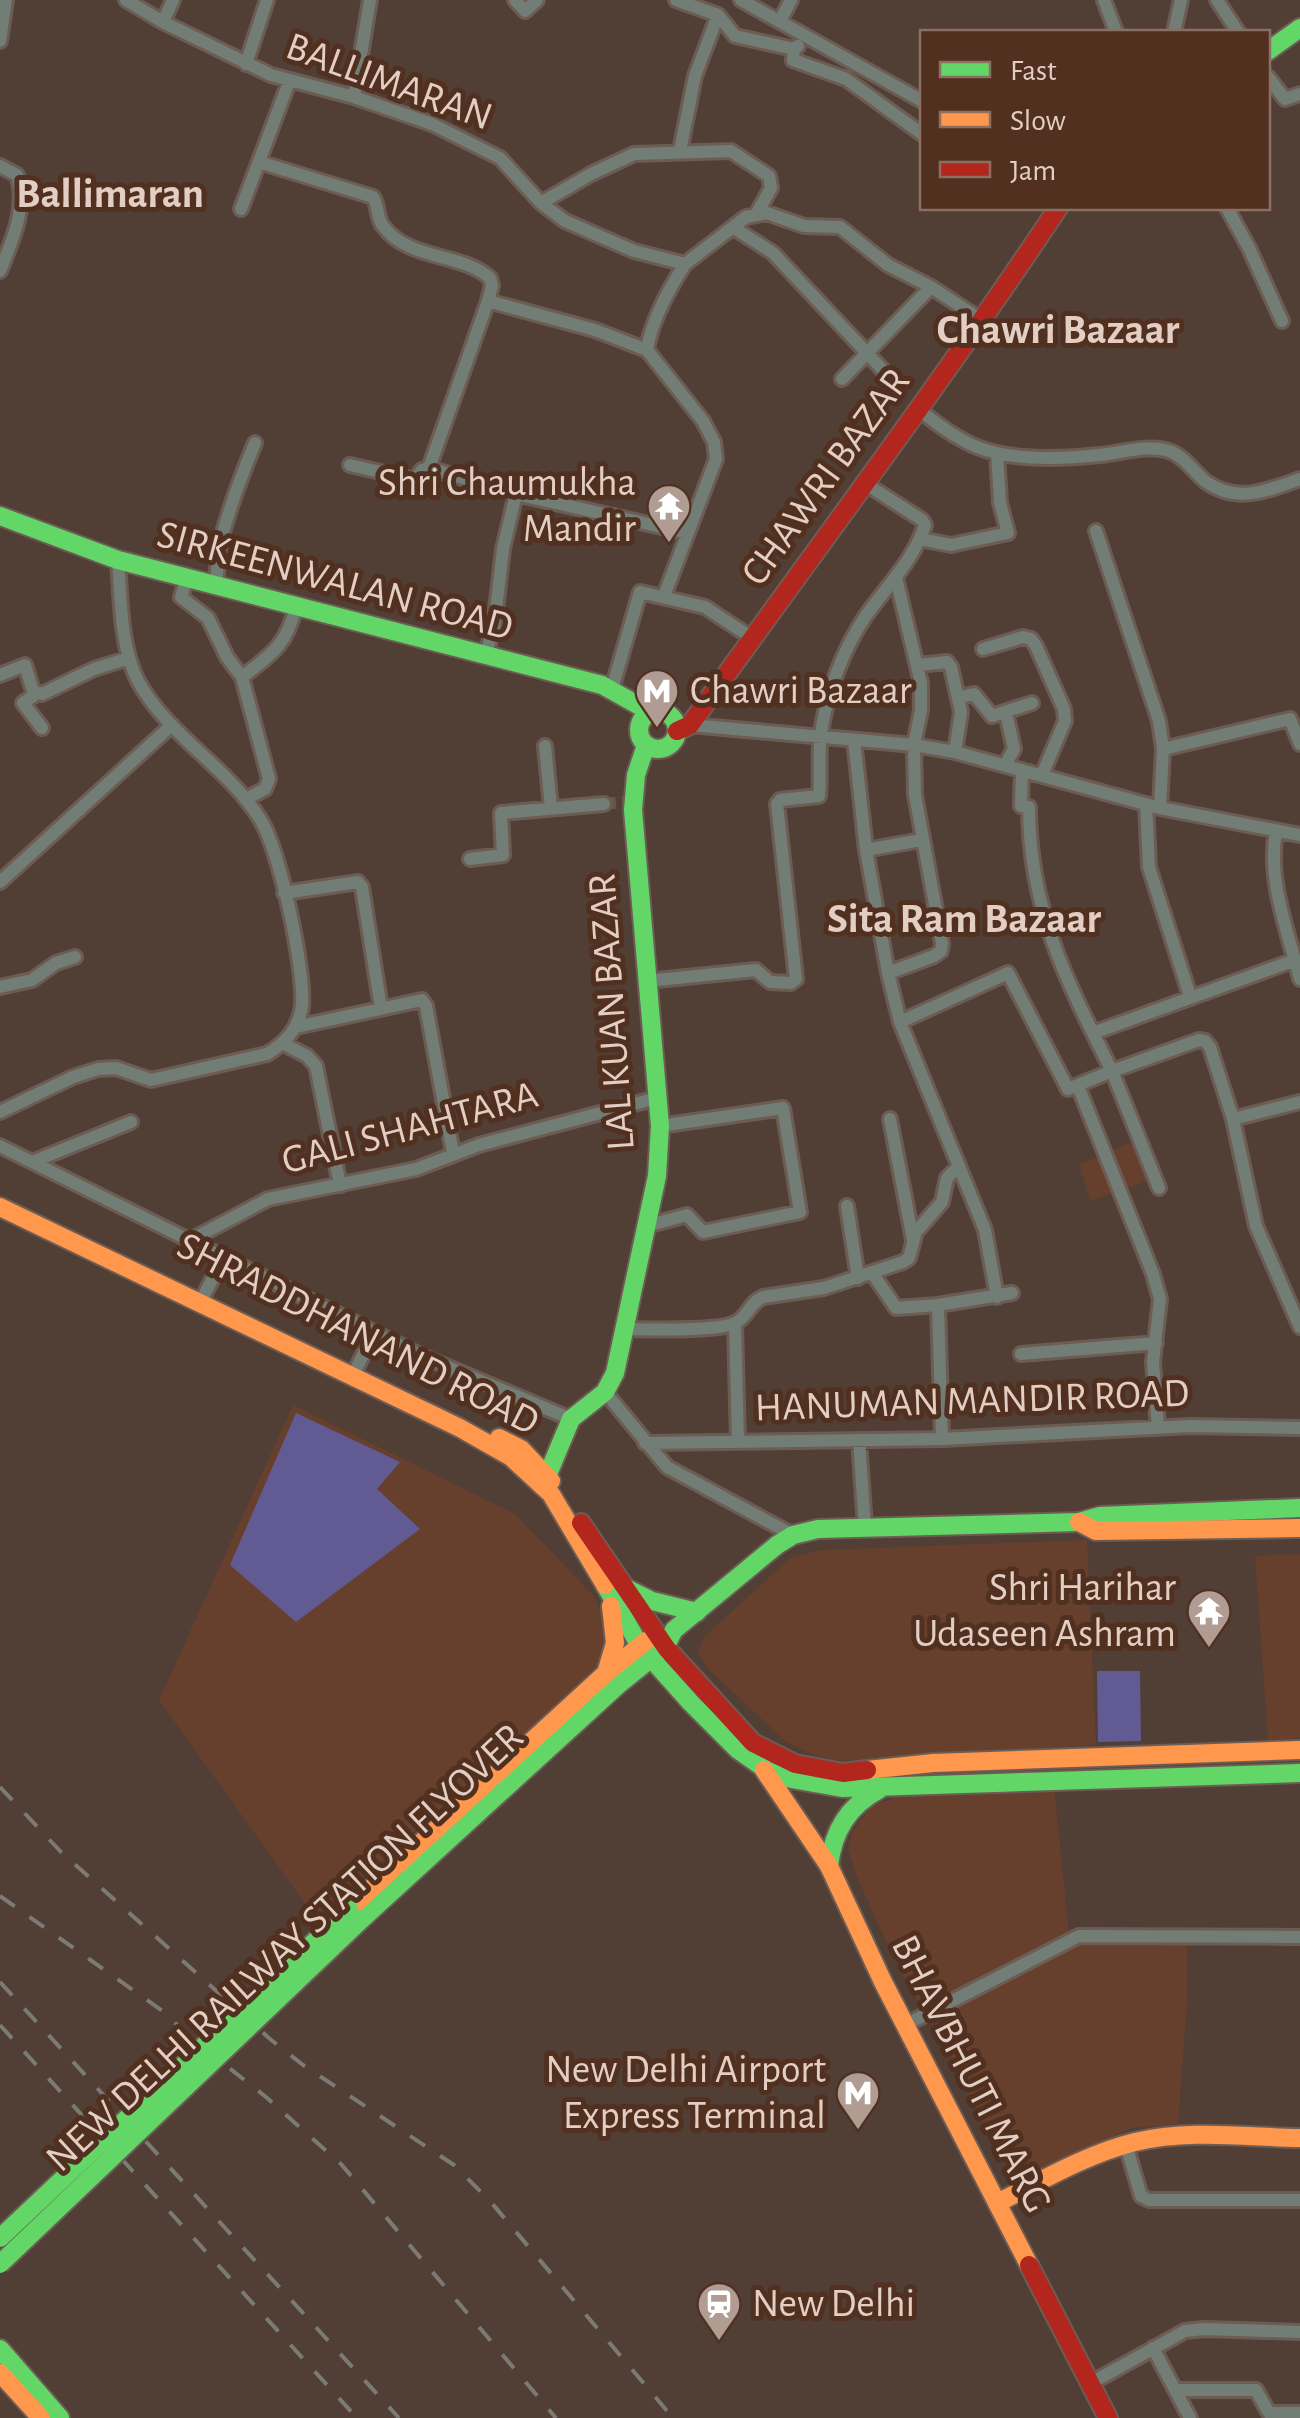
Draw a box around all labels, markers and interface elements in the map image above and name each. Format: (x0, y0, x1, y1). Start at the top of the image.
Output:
street label: BALLIMARAN (281, 26, 497, 138)
legend (920, 30, 1270, 210)
text: Fast (1010, 56, 1057, 86)
text: Slow (1010, 106, 1066, 136)
text: Jam (1010, 156, 1056, 186)
district label: Ballimaran (16, 173, 204, 215)
district label: Chawri Bazaar (937, 309, 1180, 351)
street label: CHAWRI BAZAR (734, 361, 918, 593)
place label: Shri Chaumukha Mandir (378, 463, 636, 549)
temple icon: Shri Chaumukha Mandir (646, 483, 692, 544)
street label: SIRKEENWALAN ROAD (153, 514, 517, 648)
metro station icon: Chawri Bazaar (634, 668, 680, 729)
place label: Chawri Bazaar (690, 671, 912, 711)
street label: LAL KUAN BAZAR (582, 872, 642, 1152)
district label: Sita Ram Bazaar (827, 898, 1101, 940)
street label: GALI SHAHTARA (278, 1075, 542, 1181)
street label: SHRADDHANAND ROAD (171, 1225, 545, 1443)
street label: HANUMAN MANDIR ROAD (754, 1373, 1190, 1429)
place label: Shri Harihar Udaseen Ashram (913, 1568, 1176, 1654)
temple icon: Shri Harihar Udaseen Ashram (1186, 1588, 1232, 1649)
street label: NEW DELHI RAILWAY STATION FLYOVER (39, 1717, 531, 2179)
street label: BHAVBHUTI MARG (884, 1929, 1058, 2219)
place label: New Delhi Airport Express Terminal (545, 2050, 826, 2136)
metro station icon: New Delhi Airport Express Terminal (835, 2070, 881, 2131)
station icon: New Delhi (696, 2281, 742, 2342)
place label: New Delhi (752, 2284, 915, 2324)

